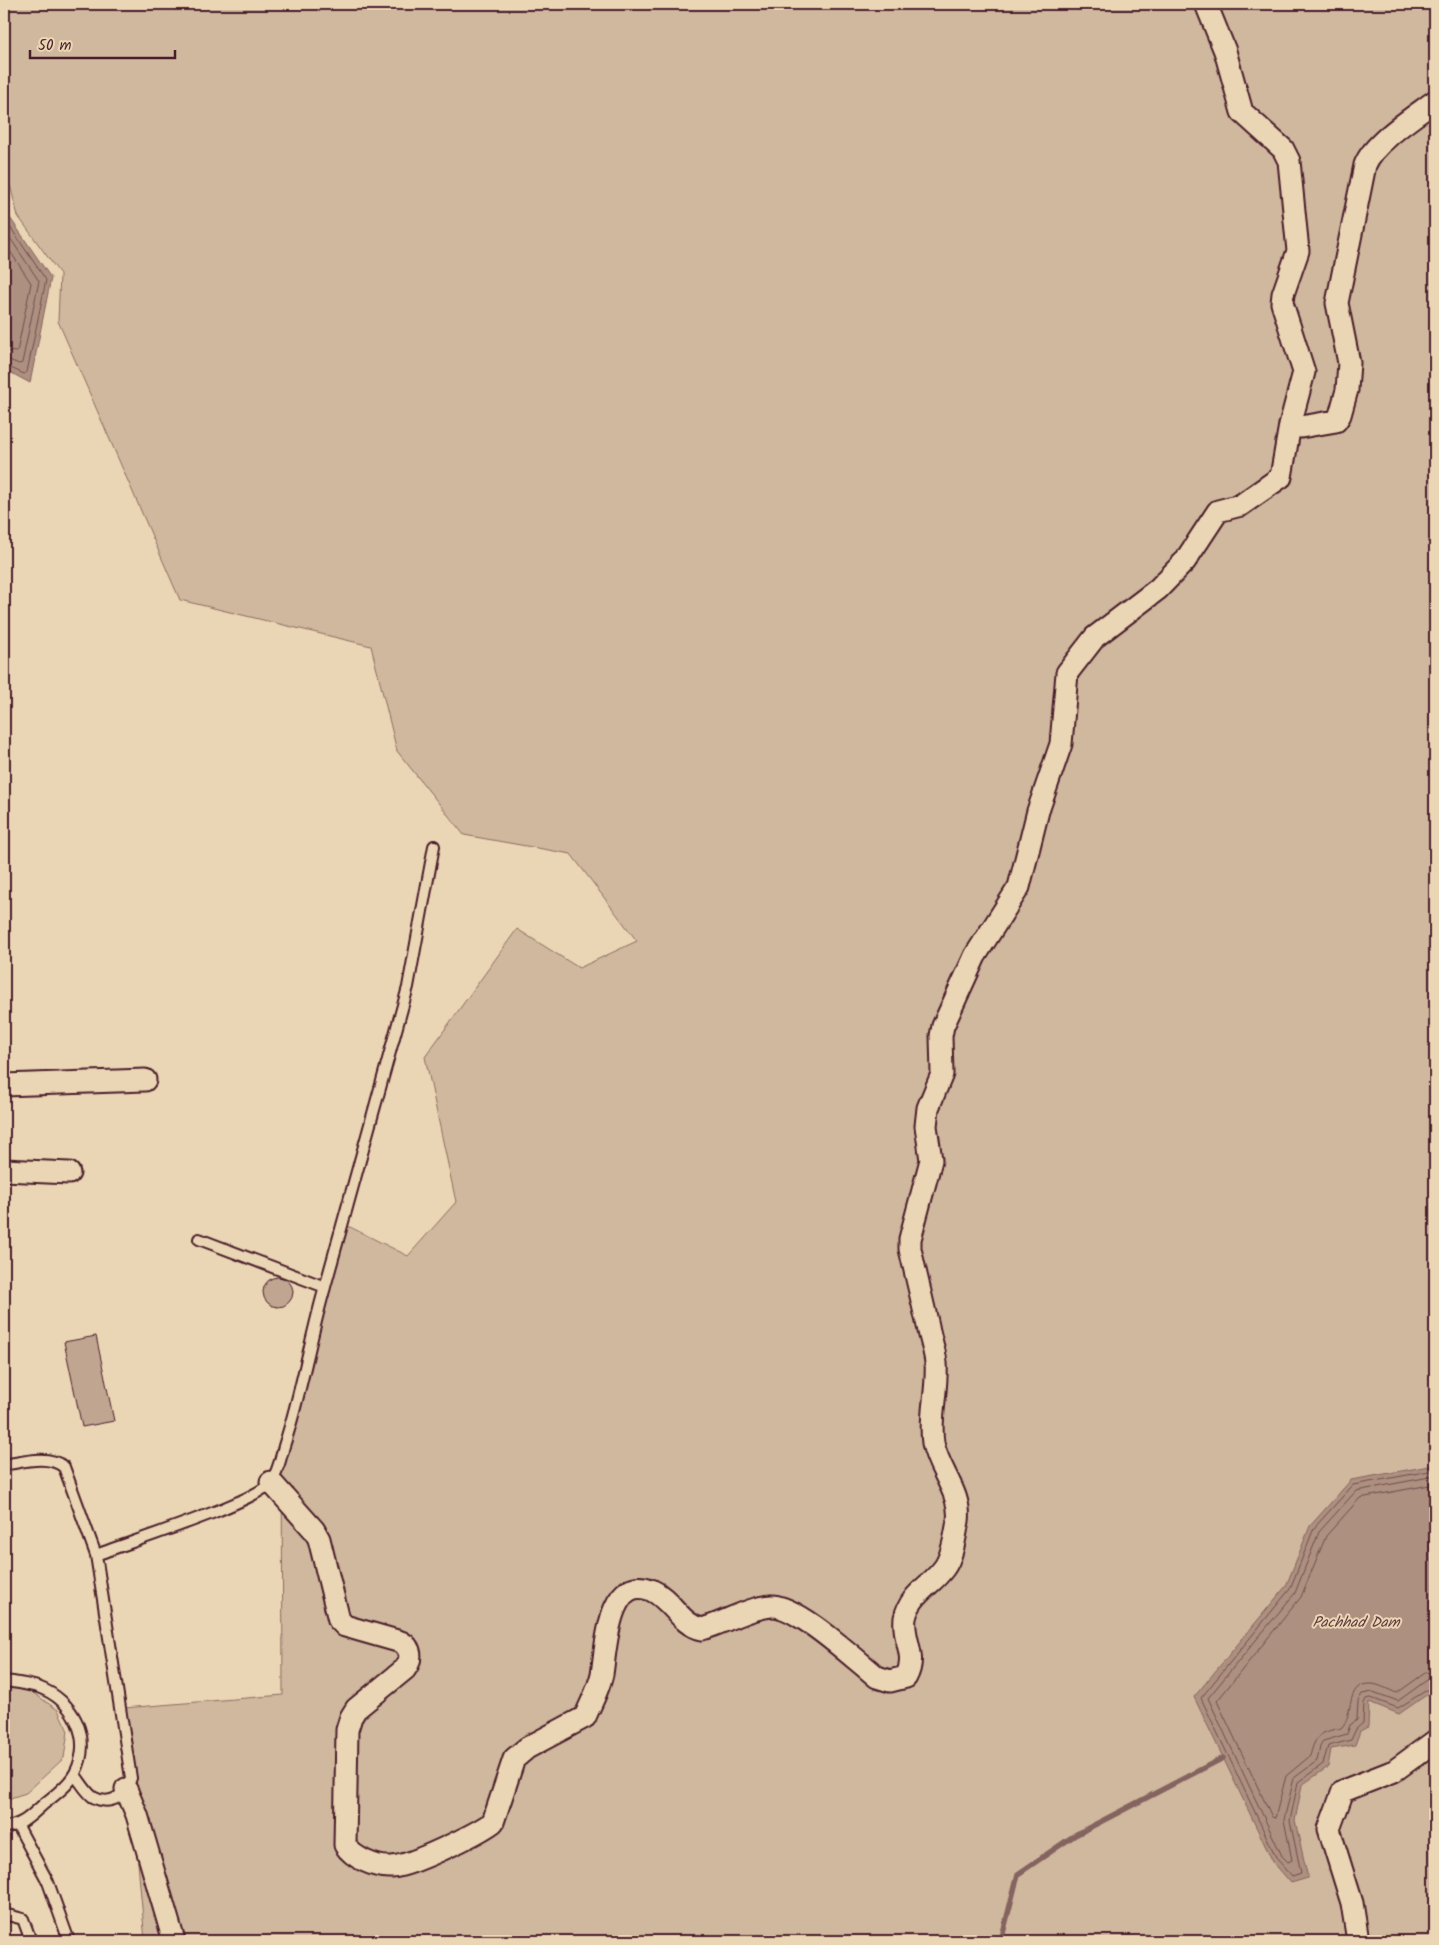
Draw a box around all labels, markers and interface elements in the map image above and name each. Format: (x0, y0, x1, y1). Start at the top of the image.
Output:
scale bar (30, 28, 175, 60)
text: 50 m (38, 34, 72, 58)
water label: Pachhad Dam (1312, 1611, 1401, 1635)

